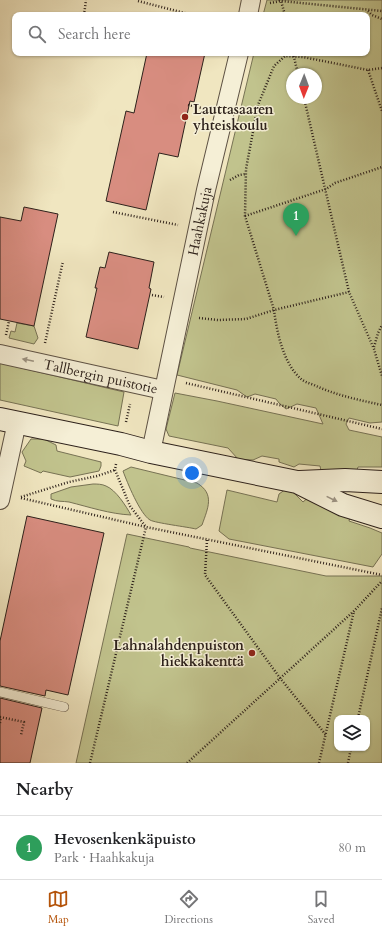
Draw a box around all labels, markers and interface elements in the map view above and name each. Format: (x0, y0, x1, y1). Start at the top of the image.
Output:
search box (12, 12, 370, 56)
icon: search (26, 23, 48, 45)
text: Search here (58, 24, 131, 44)
north arrow (286, 68, 322, 104)
place label: Lauttasaaren yhteiskoulu (192, 100, 273, 135)
marker: Lauttasaaren yhteiskoulu (180, 112, 190, 122)
street label: Haahkakuja (183, 184, 216, 257)
pin: 1 (283, 203, 309, 236)
street label: Tallbergin puistotie (42, 354, 160, 398)
one-way arrow (22, 356, 34, 362)
your location (182, 463, 202, 483)
one-way arrow (326, 496, 337, 502)
place label: Lahnalahdenpuiston hiekkakenttä (113, 636, 244, 671)
marker: Lahnalahdenpuiston hiekkakenttä (247, 648, 257, 658)
map controls (334, 715, 370, 751)
button: layers (334, 715, 370, 751)
text: Nearby (16, 778, 73, 801)
text: Hevosenkenkäpuisto (54, 829, 196, 849)
text: 1 (26, 839, 32, 857)
text: 80 m (338, 839, 366, 857)
text: Park · Haahkakuja (54, 849, 154, 867)
tab: Map (47, 888, 69, 927)
tab: Directions (164, 888, 213, 927)
tab: Saved (308, 888, 335, 927)

